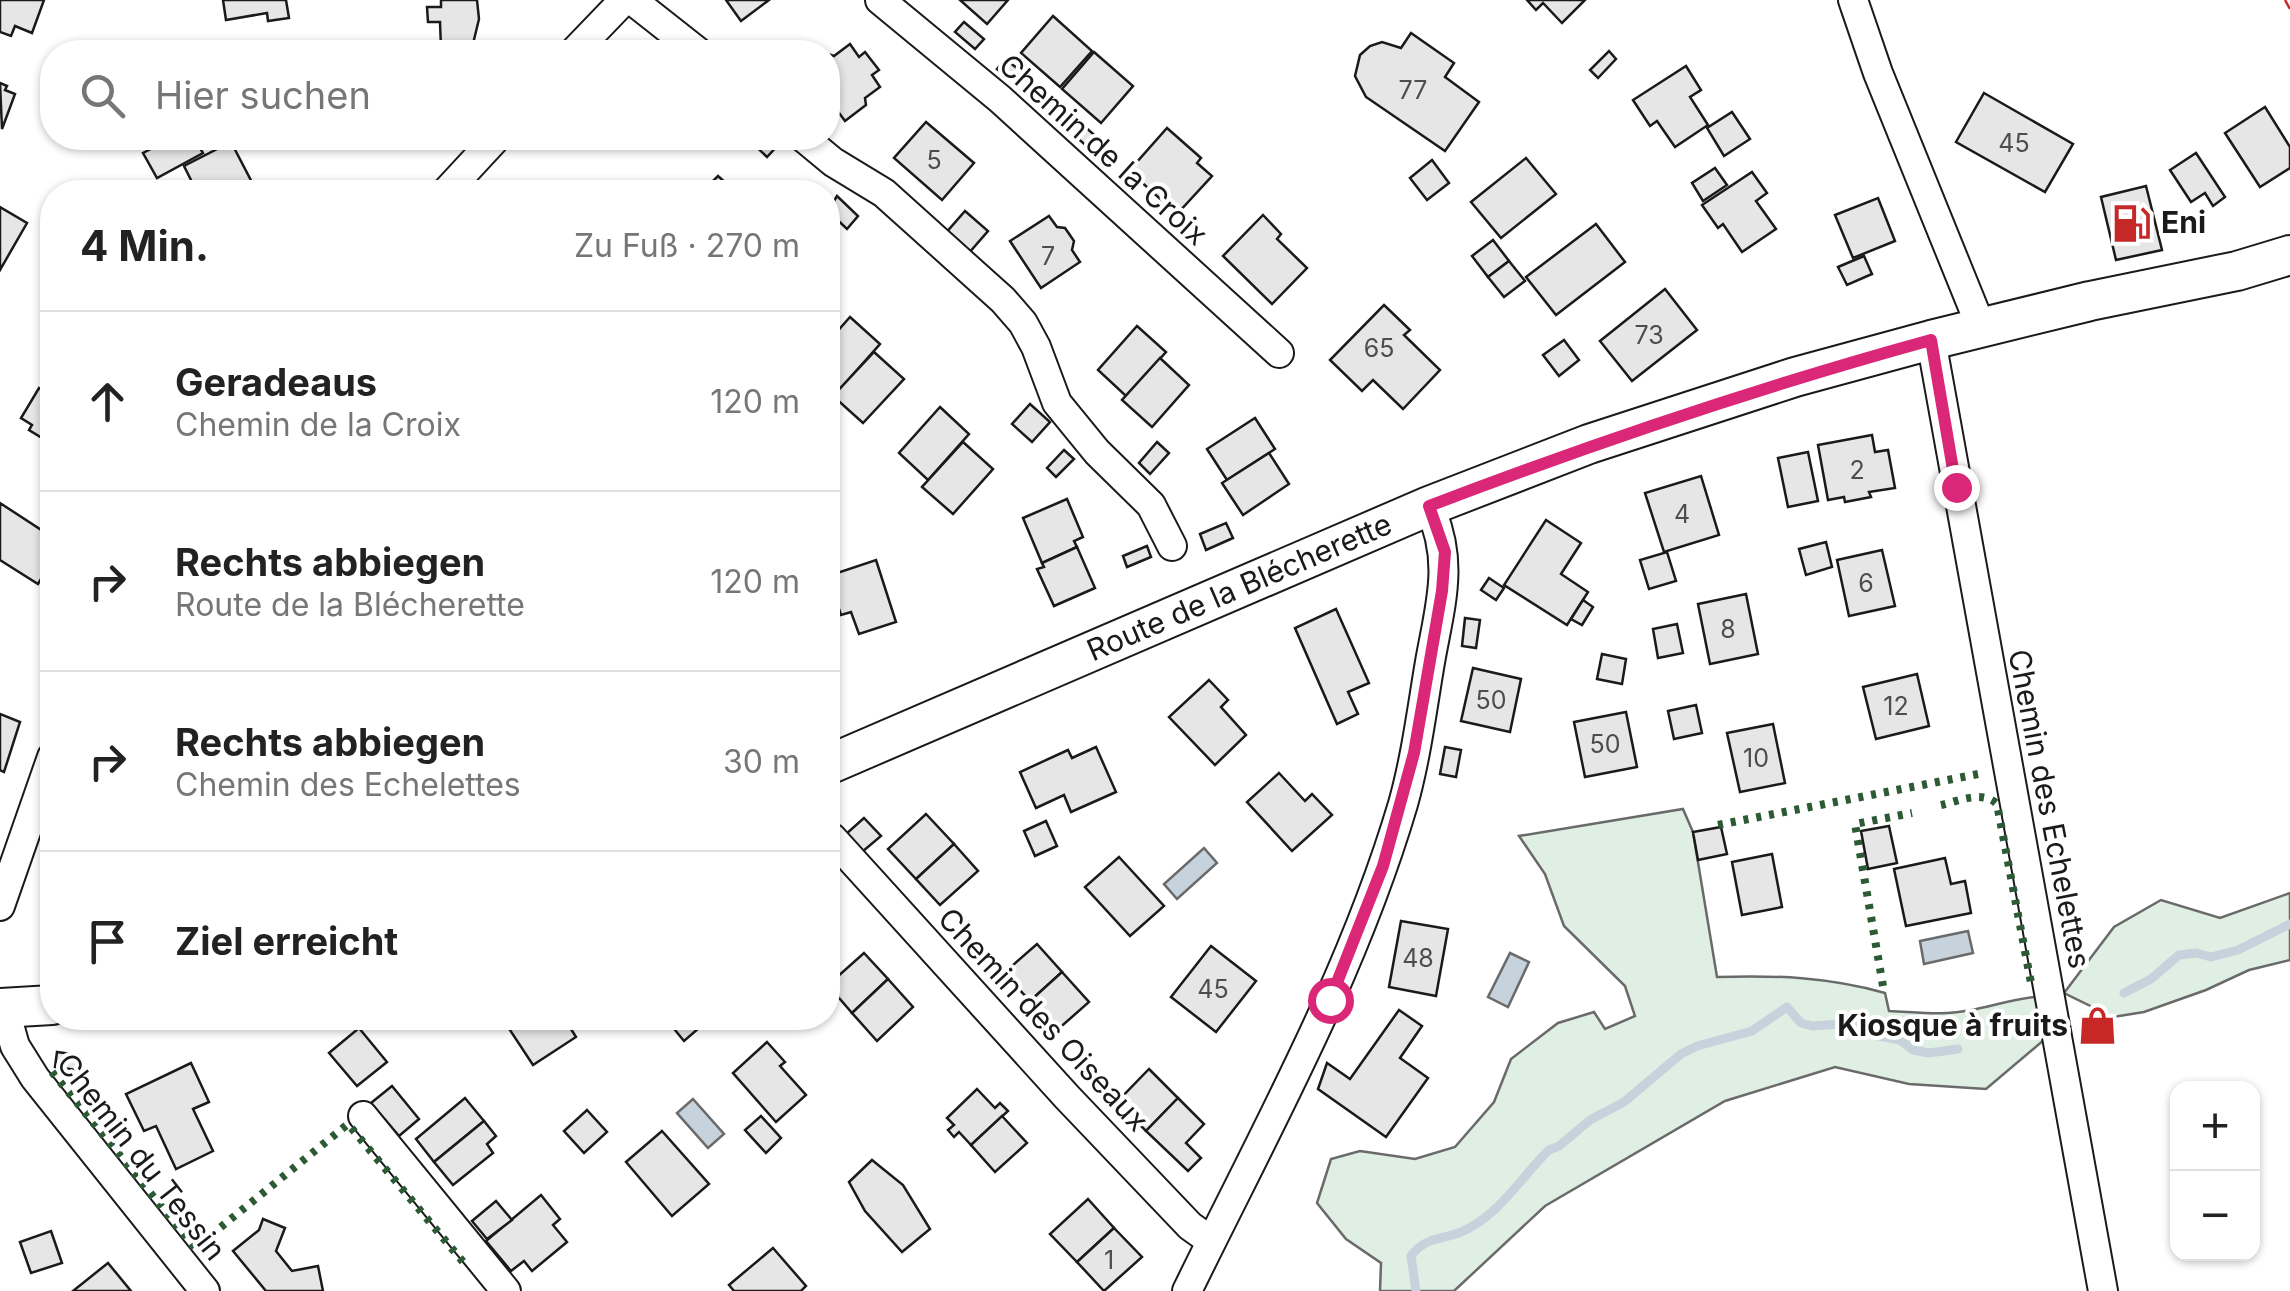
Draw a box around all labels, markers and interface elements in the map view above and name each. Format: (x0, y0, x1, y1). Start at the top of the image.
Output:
search box (40, 40, 840, 150)
street label: Chemin de la Croix (992, 46, 1215, 252)
icon: search (75, 68, 130, 123)
text: Hier suchen (155, 72, 371, 118)
house number: 77 (1399, 75, 1427, 105)
house number: 45 (1998, 128, 2030, 158)
house number: 5 (926, 145, 942, 175)
fuel station icon: Eni (2110, 202, 2152, 244)
place label: Eni (2161, 204, 2206, 240)
text: 4 Min. (80, 220, 209, 271)
text: Zu Fuß · 270 m (574, 226, 800, 265)
house number: 7 (1041, 241, 1055, 271)
house number: 73 (1634, 320, 1664, 350)
house number: 65 (1364, 333, 1394, 363)
text: Geradeaus (175, 359, 377, 405)
icon: ahead (80, 374, 135, 429)
text: 120 m (710, 382, 800, 421)
text: Chemin de la Croix (175, 405, 461, 444)
house number: 2 (1849, 455, 1865, 485)
route end (1934, 465, 1980, 511)
house number: 4 (1674, 499, 1690, 529)
street label: Route de la Blécherette (1081, 505, 1397, 668)
text: Rechts abbiegen (175, 539, 485, 585)
icon: right (80, 554, 135, 609)
text: 120 m (710, 562, 800, 601)
house number: 6 (1858, 568, 1874, 598)
text: Route de la Blécherette (175, 585, 525, 624)
house number: 8 (1720, 614, 1736, 644)
street label: Chemin des Echelettes (2001, 646, 2099, 971)
house number: 50 (1476, 685, 1506, 715)
house number: 12 (1883, 691, 1909, 721)
text: Rechts abbiegen (175, 719, 485, 765)
house number: 50 (1590, 729, 1620, 759)
icon: right (80, 734, 135, 789)
text: 30 m (723, 742, 800, 781)
house number: 10 (1743, 743, 1769, 773)
text: Chemin des Echelettes (175, 765, 521, 804)
street label: Chemin des Oiseaux (931, 900, 1156, 1138)
icon: arrive (80, 914, 135, 969)
text: Ziel erreicht (175, 918, 398, 964)
house number: 48 (1402, 943, 1434, 973)
house number: 45 (1197, 974, 1229, 1004)
route start (1308, 978, 1354, 1024)
shop icon: Kiosque à fruits (2077, 1005, 2119, 1047)
place label: Kiosque à fruits (1837, 1007, 2068, 1043)
street label: Chemin du Tessin (50, 1046, 234, 1267)
map controls (2170, 1081, 2260, 1261)
button: + (2170, 1081, 2260, 1171)
button: − (2170, 1171, 2260, 1261)
house number: 1 (1104, 1245, 1114, 1275)

